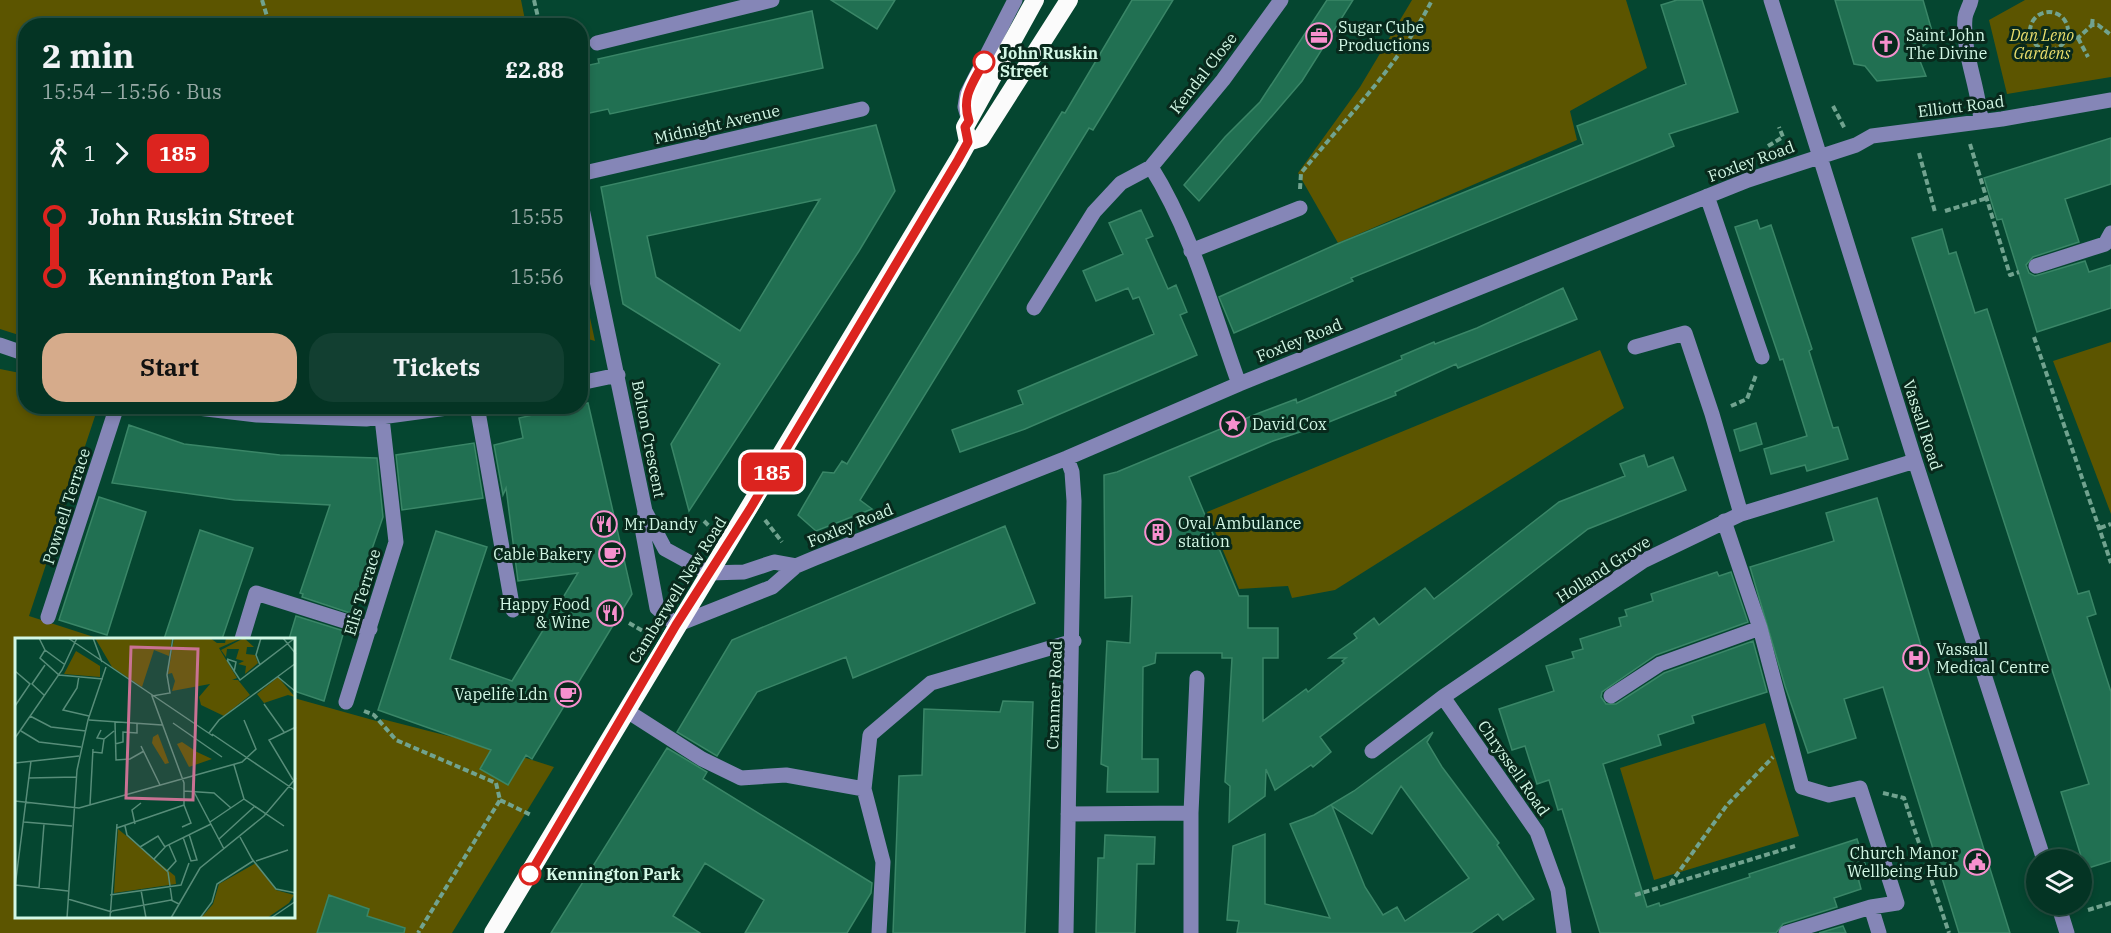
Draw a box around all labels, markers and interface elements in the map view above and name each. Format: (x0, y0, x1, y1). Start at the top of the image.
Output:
place label: Sugar Cube Productions (1338, 17, 1430, 55)
office icon: Sugar Cube Productions (1304, 21, 1334, 51)
place label: Saint John The Divine (1906, 25, 1987, 63)
park label: Dan Leno Gardens (2009, 25, 2074, 63)
street label: Kendal Close (1165, 29, 1241, 117)
church icon: Saint John The Divine (1871, 29, 1901, 59)
text: 2 min (42, 34, 134, 77)
place label: John Ruskin Street (1000, 43, 1098, 81)
marker: John Ruskin Street (973, 51, 995, 73)
text: £2.88 (505, 55, 564, 84)
text: 15:54 – 15:56 · Bus (42, 78, 222, 105)
street label: Elliott Road (1917, 91, 2006, 121)
street label: Midnight Avenue (652, 100, 782, 148)
street label: Foxley Road (1705, 136, 1797, 186)
icon: walk (42, 137, 75, 170)
icon: forward (105, 137, 138, 170)
text: 185 (159, 139, 197, 167)
text: 1 (84, 140, 96, 167)
text: John Ruskin Street (88, 202, 294, 231)
text: 15:55 (510, 203, 564, 230)
text: Kennington Park (88, 262, 273, 291)
text: 15:56 (510, 263, 564, 290)
street label: Foxley Road (1253, 314, 1345, 366)
button: Start (42, 333, 297, 402)
button: Tickets (309, 333, 564, 402)
street label: Vassall Road (1899, 377, 1947, 473)
street label: Bolton Crescent (628, 379, 670, 500)
place icon: David Cox (1218, 409, 1248, 439)
place label: David Cox (1252, 414, 1327, 434)
street label: Pownell Terrace (38, 445, 94, 567)
line badge: 185 (738, 452, 806, 492)
text: 185 (753, 458, 791, 486)
street label: Foxley Road (804, 499, 896, 551)
restaurant icon: Mr Dandy (589, 509, 619, 539)
street label: Camberwell New Road (624, 513, 731, 667)
place label: Oval Ambulance station (1178, 513, 1301, 551)
place label: Mr Dandy (624, 514, 698, 534)
building icon: Oval Ambulance station (1143, 517, 1173, 547)
street label: Holland Grove (1552, 531, 1654, 607)
cafe icon: Cable Bakery (597, 539, 627, 569)
place label: Cable Bakery (493, 544, 592, 564)
street label: Elis Terrace (339, 546, 385, 638)
place label: Happy Food & Wine (499, 594, 590, 632)
restaurant icon: Happy Food & Wine (595, 598, 625, 628)
inset map (15, 638, 296, 918)
place label: Vassall Medical Centre (1936, 639, 2049, 677)
street label: Cranmer Road (1042, 640, 1066, 750)
hospital icon: Vassall Medical Centre (1901, 643, 1931, 673)
cafe icon: Vapelife Ldn (553, 679, 583, 709)
place label: Vapelife Ldn (454, 684, 548, 704)
street label: Chryssell Road (1474, 716, 1554, 820)
place label: Church Manor Wellbeing Hub (1847, 843, 1958, 881)
public building icon: Church Manor Wellbeing Hub (1962, 847, 1992, 877)
map controls (2026, 849, 2092, 915)
button: layers (2026, 849, 2092, 915)
marker: Kennington Park (519, 863, 541, 885)
place label: Kennington Park (546, 864, 680, 884)

